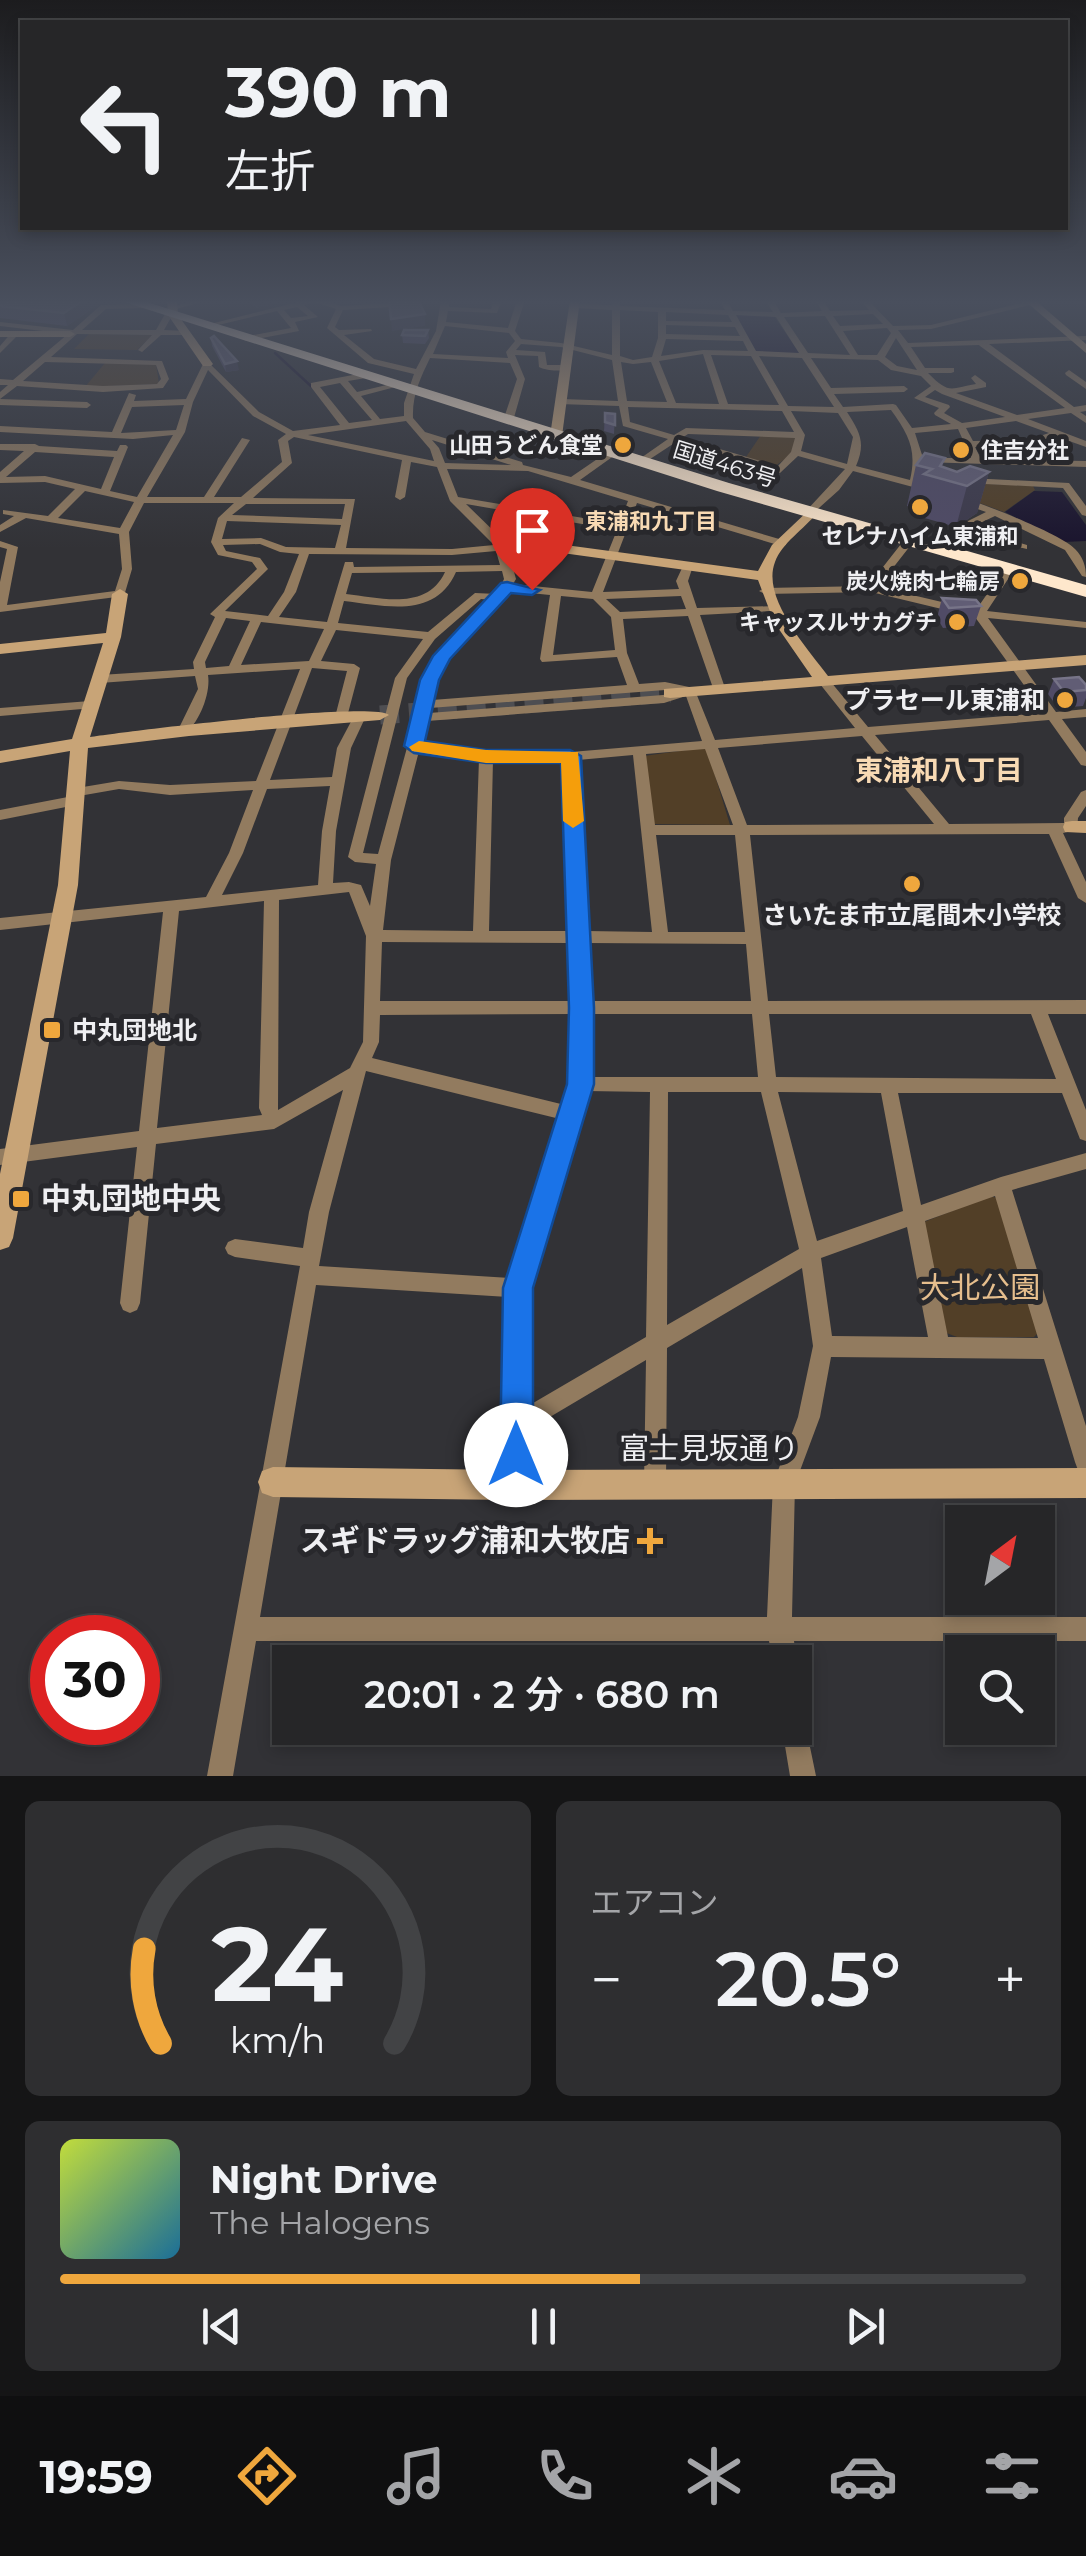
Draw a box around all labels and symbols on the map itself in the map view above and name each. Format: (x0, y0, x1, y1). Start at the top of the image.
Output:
place label: 山田うどん食堂 (449, 432, 603, 459)
marker: 山田うどん食堂 (612, 434, 634, 456)
street label: 国道463号 (670, 436, 780, 493)
place label: 住吉分社 (981, 437, 1069, 464)
marker: 住吉分社 (950, 439, 972, 461)
pin (490, 488, 575, 591)
marker: セレナハイム東浦和 (909, 496, 931, 518)
district label: 東浦和九丁目 (585, 508, 717, 535)
place label: セレナハイム東浦和 (821, 523, 1019, 550)
place label: 炭火焼肉七輪房 (846, 568, 1000, 595)
marker: 炭火焼肉七輪房 (1009, 570, 1031, 592)
place label: キャッスルサカグチ (739, 609, 937, 636)
marker: キャッスルサカグチ (946, 611, 968, 633)
place label: プラセール東浦和 (845, 685, 1045, 715)
marker: プラセール東浦和 (1054, 689, 1076, 711)
district label: 東浦和八丁目 (855, 753, 1023, 787)
marker: さいたま市立尾間木小学校 (901, 873, 923, 895)
place label: さいたま市立尾間木小学校 (762, 900, 1062, 930)
place label: 中丸団地北 (72, 1015, 197, 1045)
marker: 中丸団地北 (41, 1019, 63, 1041)
place label: 中丸団地中央 (41, 1180, 221, 1217)
marker: 中丸団地中央 (10, 1188, 32, 1210)
park label: 大北公園 (920, 1269, 1040, 1306)
position arrow (464, 1403, 568, 1507)
street label: 富士見坂通り (619, 1430, 799, 1467)
north arrow (945, 1505, 1055, 1615)
place label: スギドラッグ浦和大牧店 (300, 1522, 630, 1559)
marker: スギドラッグ浦和大牧店 (639, 1530, 661, 1552)
speed limit sign: 30 (30, 1615, 160, 1745)

